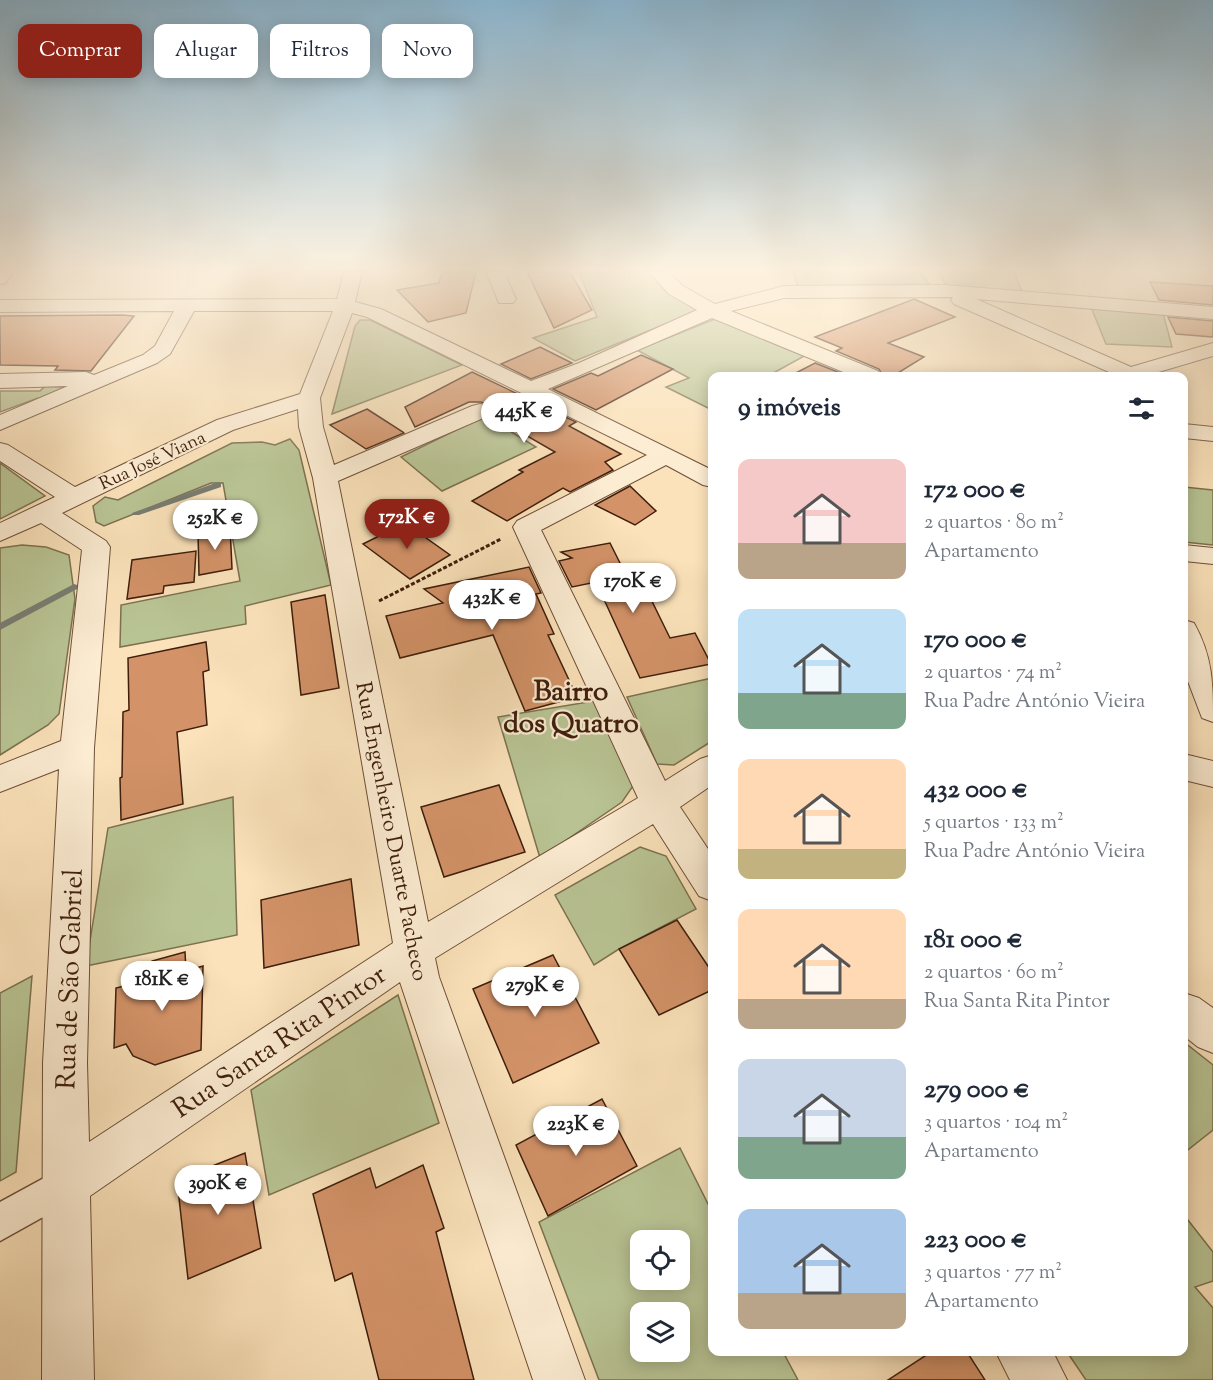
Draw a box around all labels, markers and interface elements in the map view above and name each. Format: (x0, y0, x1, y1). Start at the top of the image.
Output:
chip: Comprar (18, 24, 142, 78)
chip: Alugar (154, 24, 258, 78)
chip: Filtros (270, 24, 370, 78)
chip: Novo (382, 24, 473, 78)
text: 9 imóveis (738, 390, 841, 427)
icon: filters (1125, 392, 1158, 425)
pin: 445K € (475, 393, 573, 444)
text: 445K € (495, 398, 553, 427)
street label: Rua José Viana (95, 426, 210, 498)
text: 172 000 € (924, 472, 1026, 509)
icon: home (786, 483, 858, 555)
pin: 172K € (358, 499, 456, 550)
pin: 252K € (166, 500, 264, 551)
text: 172K € (379, 504, 436, 533)
text: 252K € (187, 505, 243, 534)
text: 2 quartos · 80 m² (924, 509, 1064, 538)
text: Apartamento (924, 538, 1039, 567)
pin: 170K € (584, 563, 682, 614)
text: 170K € (604, 568, 662, 597)
pin: 432K € (443, 580, 541, 631)
text: 432K € (463, 585, 521, 614)
text: 170 000 € (924, 622, 1027, 659)
icon: home (786, 633, 858, 705)
text: 2 quartos · 74 m² (924, 659, 1062, 688)
district label: Bairro dos Quatro (503, 673, 639, 745)
street label: Rua Engenheiro Duarte Pacheco (345, 679, 435, 984)
text: Rua Padre António Vieira (924, 688, 1145, 717)
text: 432 000 € (924, 772, 1028, 809)
icon: home (786, 783, 858, 855)
text: 5 quartos · 133 m² (924, 809, 1064, 838)
text: Rua Padre António Vieira (924, 838, 1145, 867)
street label: Rua de São Gabriel (48, 868, 95, 1090)
text: 181 000 € (924, 922, 1023, 959)
icon: home (786, 933, 858, 1005)
street label: Rua Santa Rita Pintor (166, 957, 395, 1129)
text: 2 quartos · 60 m² (924, 959, 1064, 988)
pin: 181K € (113, 961, 211, 1012)
text: 181K € (135, 966, 189, 995)
pin: 279K € (486, 967, 584, 1018)
text: 279K € (505, 972, 565, 1001)
text: Rua Santa Rita Pintor (924, 988, 1110, 1017)
text: 279 000 € (924, 1072, 1030, 1109)
icon: home (786, 1083, 858, 1155)
pin: 223K € (527, 1106, 625, 1157)
text: 3 quartos · 104 m² (924, 1109, 1068, 1138)
text: 223K € (547, 1111, 605, 1140)
text: Apartamento (924, 1138, 1039, 1167)
pin: 390K € (169, 1165, 267, 1216)
text: 390K € (188, 1170, 248, 1199)
text: 223 000 € (924, 1222, 1027, 1259)
map controls (630, 1230, 690, 1362)
button: locate (630, 1230, 690, 1290)
icon: home (786, 1233, 858, 1305)
text: 3 quartos · 77 m² (924, 1259, 1062, 1288)
text: Apartamento (924, 1288, 1039, 1317)
button: layers (630, 1302, 690, 1362)

